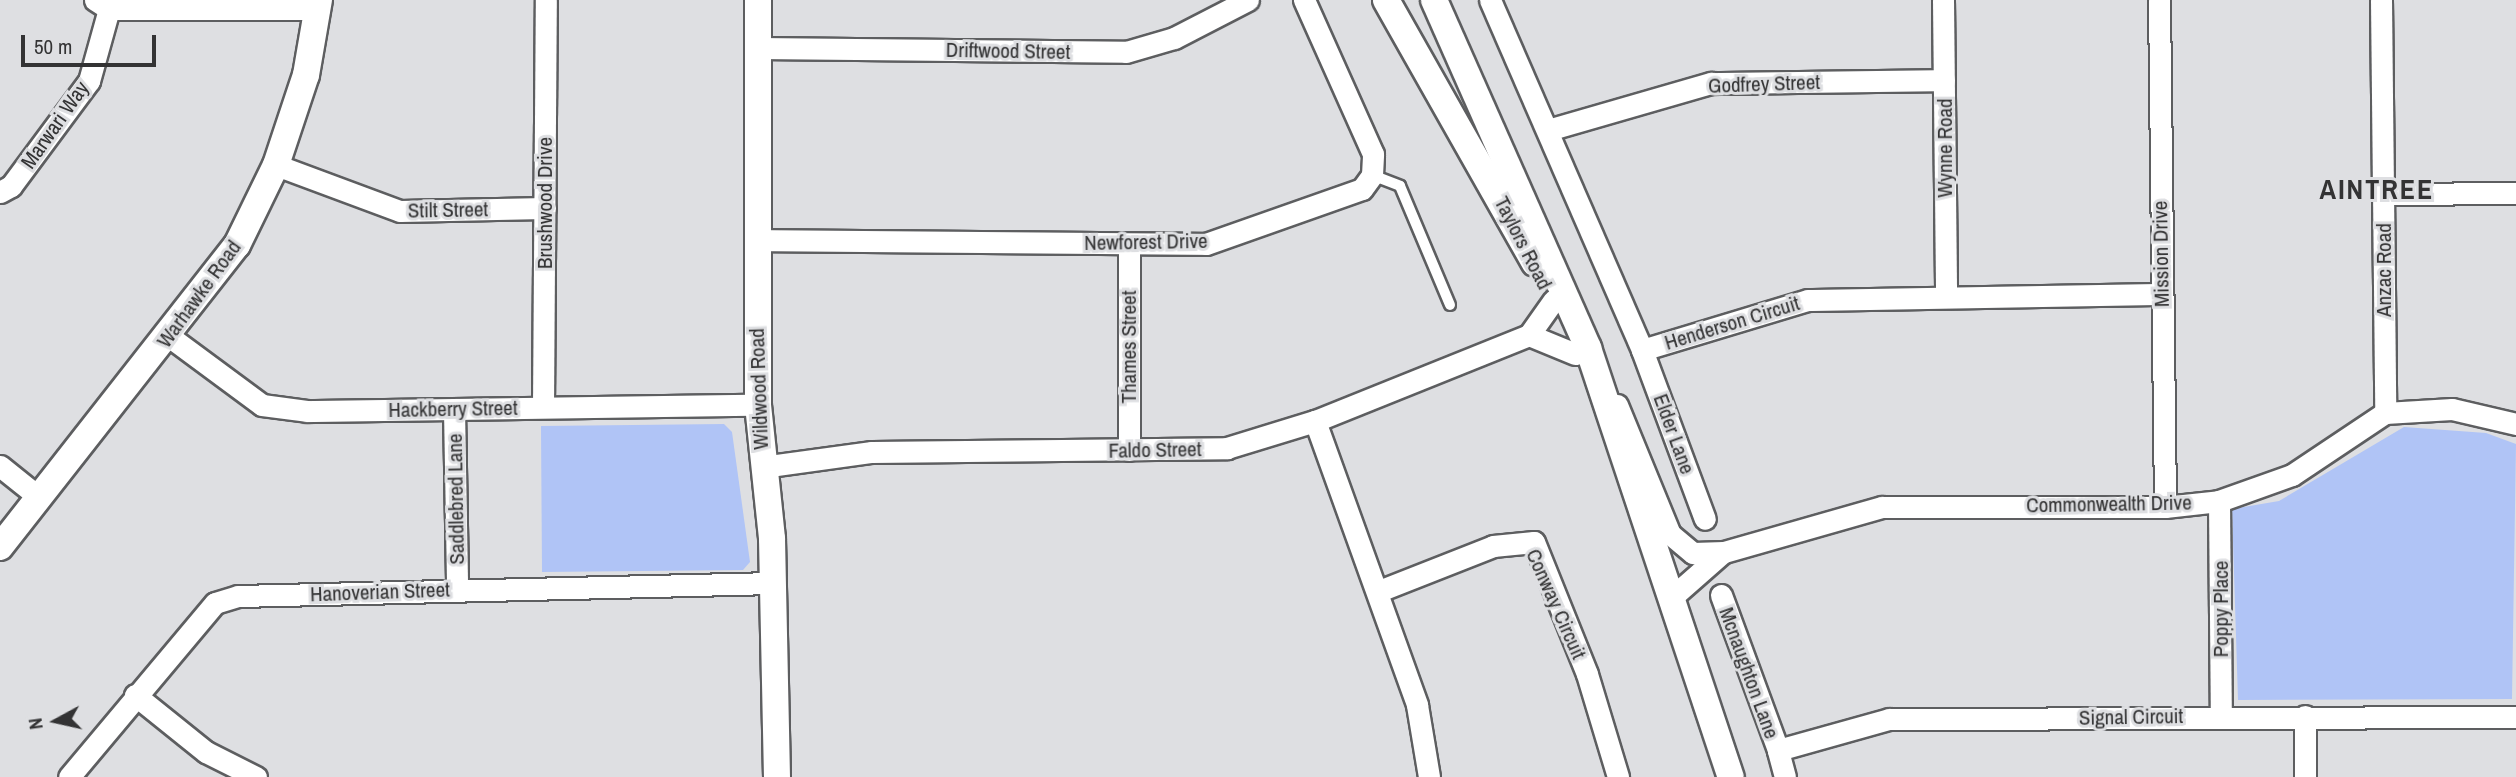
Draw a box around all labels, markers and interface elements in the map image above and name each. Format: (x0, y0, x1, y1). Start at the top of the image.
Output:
scale bar (24, 21, 159, 65)
text: 50 m (34, 32, 72, 61)
street label: Driftwood Street (946, 37, 1070, 65)
street label: Godfrey Street (1708, 69, 1820, 99)
street label: Marwari Way (16, 76, 94, 174)
street label: Wynne Road (1932, 98, 1958, 198)
street label: Brushwood Drive (532, 137, 558, 269)
district label: AINTREE (2320, 172, 2434, 206)
street label: Taylors Road (1489, 192, 1557, 294)
street label: Stilt Street (408, 197, 488, 223)
street label: Mission Drive (2147, 201, 2175, 307)
street label: Anzac Road (2371, 223, 2397, 317)
street label: Newforest Drive (1084, 228, 1208, 256)
street label: Warhawke Road (152, 235, 246, 353)
street label: Thames Street (1116, 291, 1142, 403)
street label: Henderson Circuit (1662, 291, 1802, 355)
street label: Wildwood Road (744, 328, 774, 450)
street label: Elder Lane (1648, 391, 1700, 477)
street label: Hackberry Street (388, 395, 518, 423)
street label: Saddlebred Lane (442, 433, 470, 565)
street label: Faldo Street (1108, 437, 1202, 463)
street label: Commonwealth Drive (2026, 490, 2192, 518)
street label: Conway Circuit (1521, 545, 1591, 663)
street label: Poppy Place (2208, 561, 2234, 657)
street label: Hanoverian Street (310, 577, 450, 607)
street label: Mcnaughton Lane (1714, 604, 1784, 742)
north arrow (21, 686, 91, 756)
street label: Signal Circuit (2079, 703, 2183, 731)
text: N (22, 717, 49, 731)

